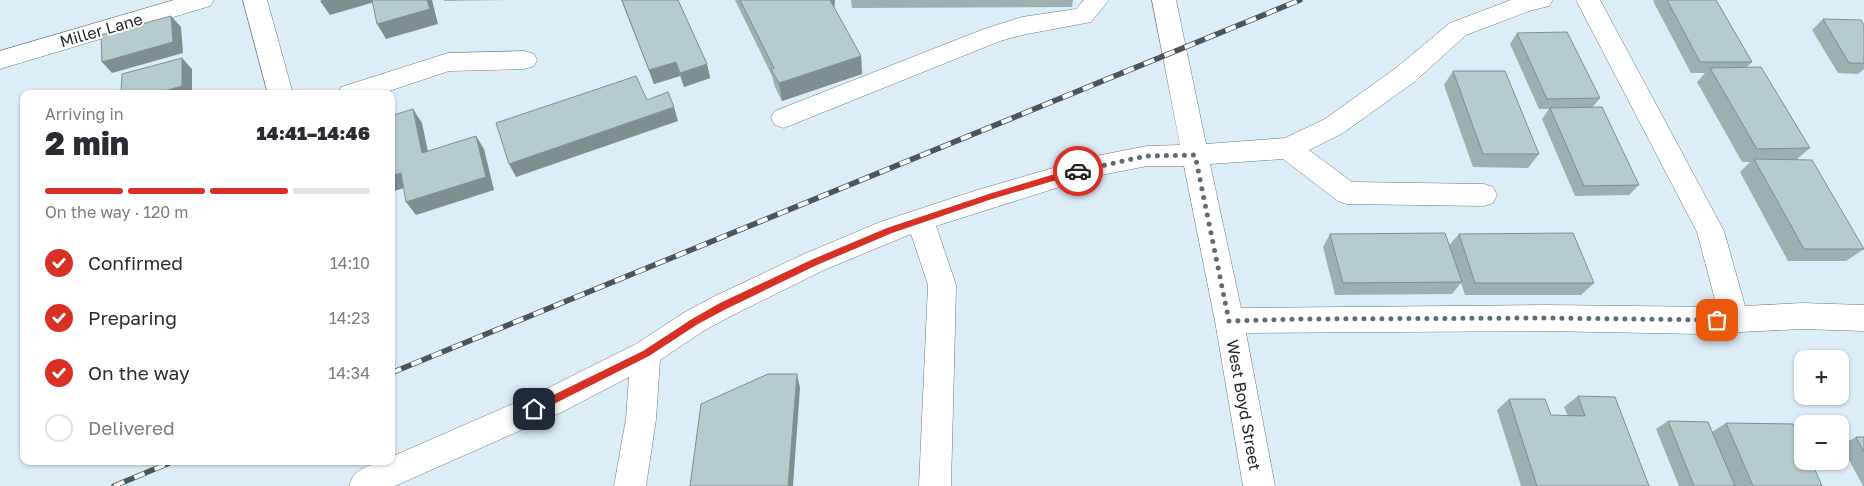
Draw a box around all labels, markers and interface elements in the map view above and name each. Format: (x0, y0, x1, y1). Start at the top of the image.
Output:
street label: Miller Lane (57, 9, 145, 51)
text: Arriving in (45, 104, 124, 124)
text: 14:41–14:46 (257, 121, 370, 144)
text: 2 min (45, 124, 129, 162)
courier (1053, 146, 1103, 196)
icon: car (1064, 157, 1092, 185)
text: On the way · 120 m (45, 202, 188, 222)
icon: check (45, 249, 73, 277)
text: Confirmed (88, 251, 183, 274)
text: 14:10 (330, 253, 370, 273)
pin (1696, 299, 1738, 341)
icon: check (45, 304, 73, 332)
text: Preparing (88, 306, 177, 329)
icon: bag (1703, 306, 1731, 334)
text: 14:23 (329, 308, 370, 328)
street label: West Boyd Street (1223, 338, 1265, 472)
map controls (1794, 350, 1849, 470)
button: + (1794, 350, 1849, 405)
icon: check (45, 359, 73, 387)
text: On the way (88, 361, 190, 384)
text: 14:34 (329, 363, 370, 383)
pin (513, 388, 555, 430)
icon: home (520, 395, 548, 423)
button: − (1794, 415, 1849, 470)
text: Delivered (88, 416, 175, 439)

